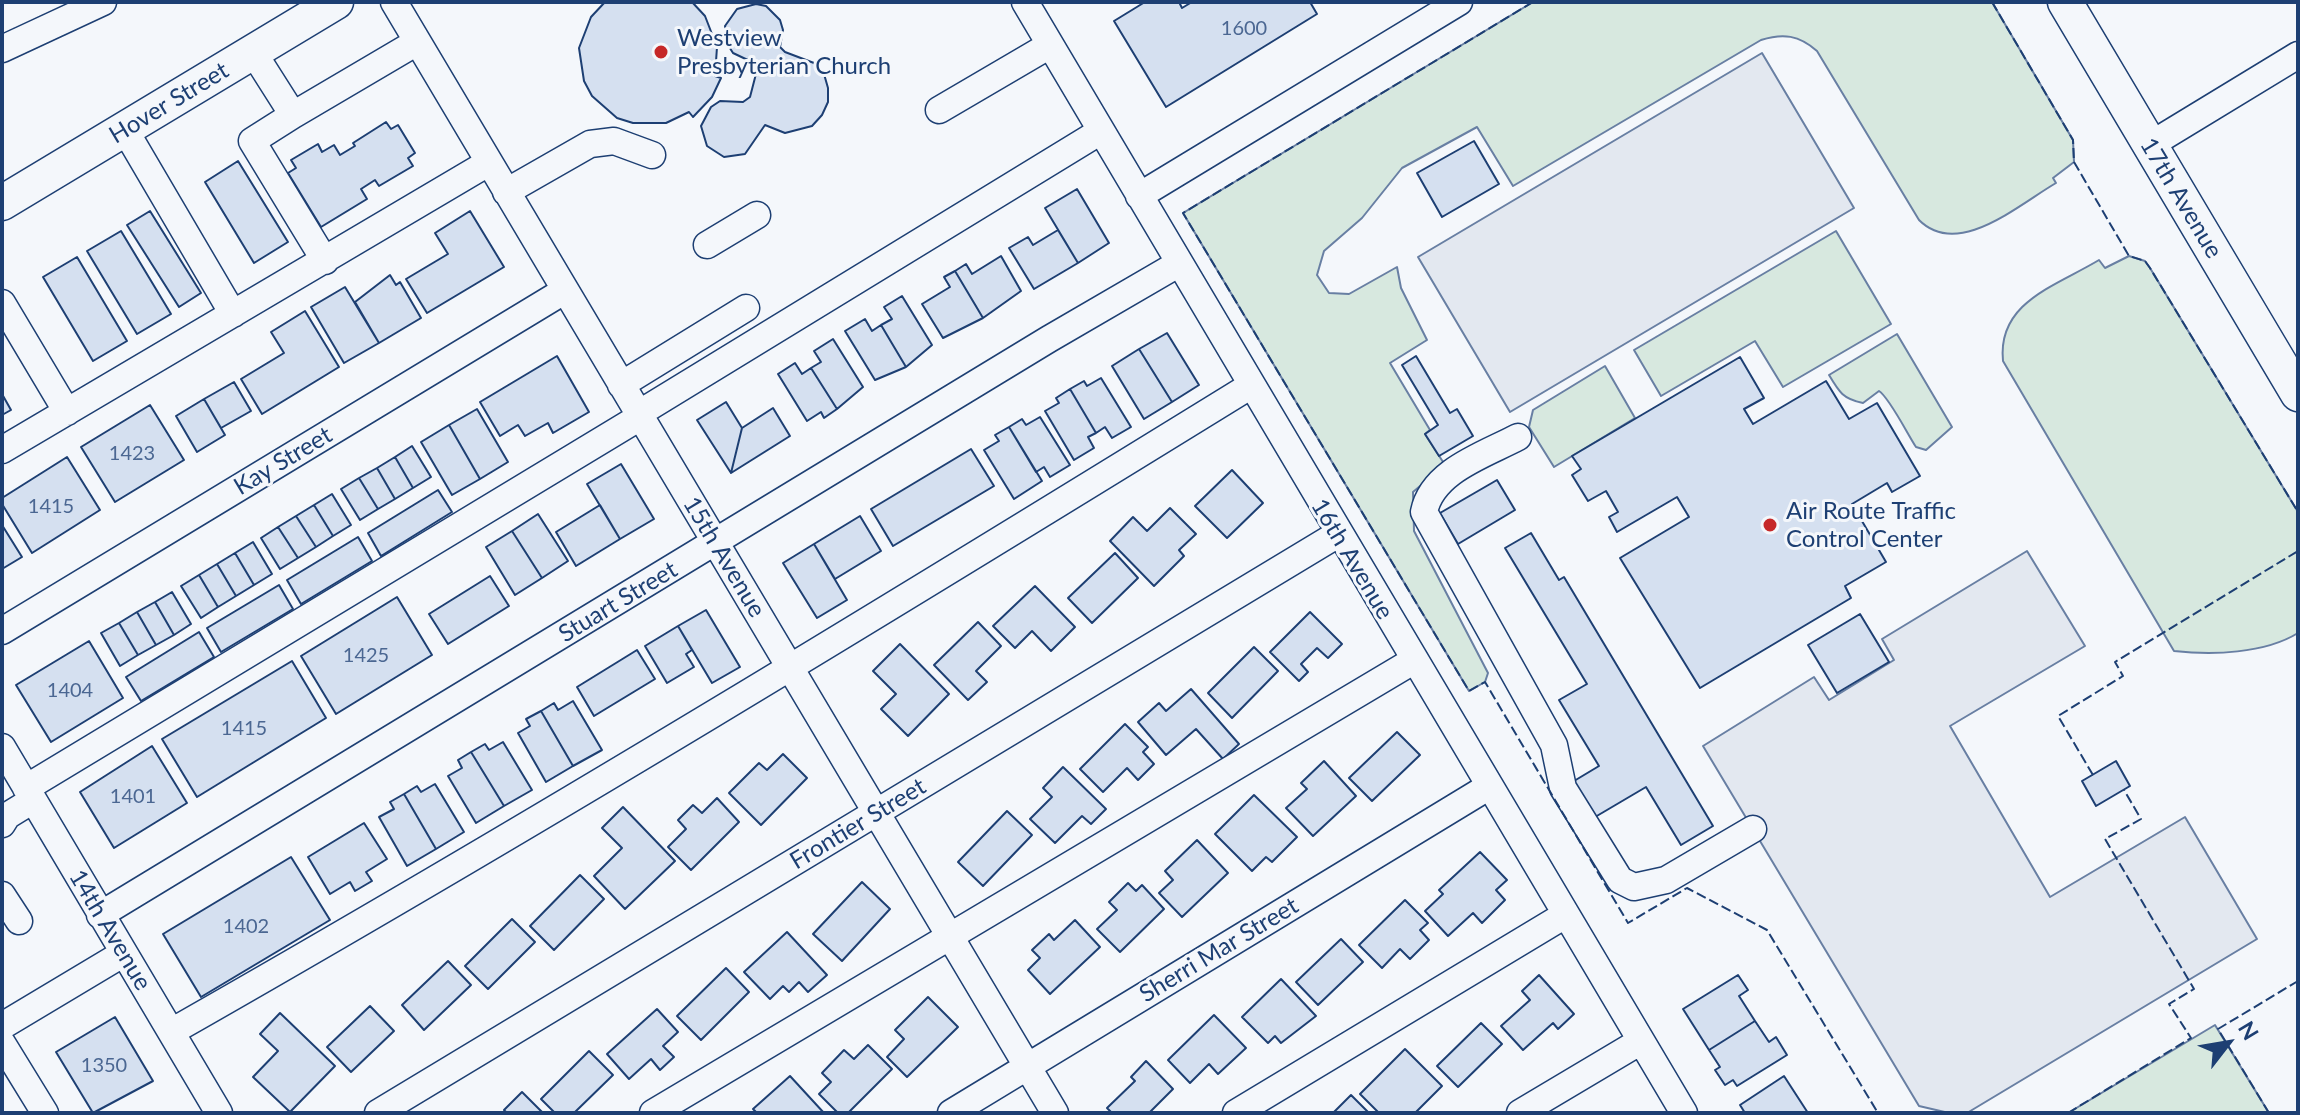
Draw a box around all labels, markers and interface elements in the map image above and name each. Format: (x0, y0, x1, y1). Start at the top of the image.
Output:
house number: 1600 (1221, 17, 1267, 41)
place label: Westview Presbyterian Church (677, 24, 891, 80)
marker: Westview Presbyterian Church (652, 43, 670, 61)
street label: Hover Street (104, 56, 234, 150)
street label: 17th Avenue (2134, 133, 2228, 263)
street label: Kay Street (229, 421, 337, 501)
house number: 1423 (109, 442, 155, 466)
street label: 15th Avenue (677, 492, 771, 622)
street label: 16th Avenue (1305, 494, 1399, 624)
house number: 1415 (28, 495, 74, 519)
place label: Air Route Traffic Control Center (1786, 497, 1956, 553)
marker: Air Route Traffic Control Center (1761, 516, 1779, 534)
street label: Stuart Street (554, 555, 682, 649)
house number: 1425 (343, 644, 389, 668)
house number: 1404 (47, 679, 93, 703)
house number: 1415 (221, 717, 267, 741)
street label: Frontier Street (785, 772, 931, 876)
house number: 1401 (110, 785, 156, 809)
street label: 14th Avenue (63, 865, 157, 995)
street label: Sherri Mar Street (1134, 891, 1304, 1009)
house number: 1402 (223, 915, 269, 939)
north arrow (2188, 1003, 2268, 1083)
text: N (2233, 1016, 2265, 1045)
house number: 1350 (81, 1054, 127, 1078)

